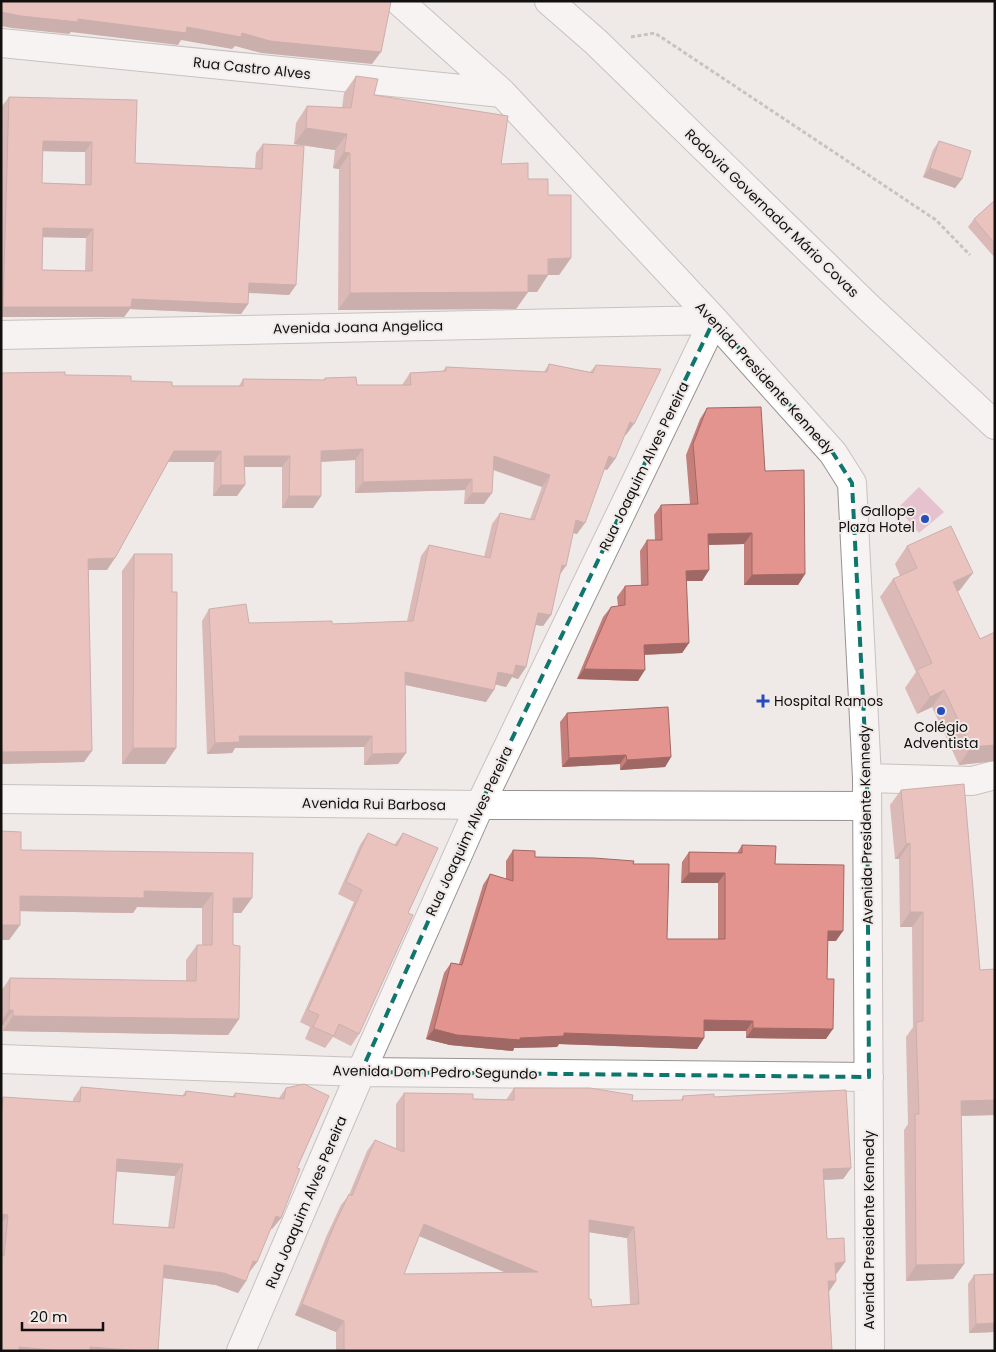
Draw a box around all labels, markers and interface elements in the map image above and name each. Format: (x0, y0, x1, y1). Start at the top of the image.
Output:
street label: Rua Castro Alves (192, 52, 312, 84)
street label: Rodovia Governador Mário Covas (680, 124, 864, 302)
street label: Avenida Presidente Kennedy (691, 297, 839, 459)
street label: Avenida Joana Angelica (273, 316, 443, 338)
street label: Rua Joaquim Alves Pereira (594, 378, 694, 554)
place label: Gallope Plaza Hotel (839, 501, 915, 537)
marker: Gallope Plaza Hotel (919, 513, 931, 525)
place label: Hospital Ramos (774, 691, 883, 711)
marker: Hospital Ramos (756, 694, 770, 708)
marker: Colégio Adventista (935, 705, 947, 717)
place label: Colégio Adventista (904, 717, 978, 753)
street label: Avenida Presidente Kennedy (854, 725, 878, 925)
street label: Rua Joaquim Alves Pereira (421, 743, 517, 919)
street label: Avenida Rui Barbosa (302, 793, 446, 815)
street label: Avenida Dom Pedro Segundo (332, 1060, 538, 1084)
street label: Rua Joaquim Alves Pereira (260, 1113, 352, 1291)
street label: Avenida Presidente Kennedy (859, 1130, 879, 1330)
scale bar (22, 1300, 104, 1332)
text: 20 m (30, 1306, 68, 1327)

